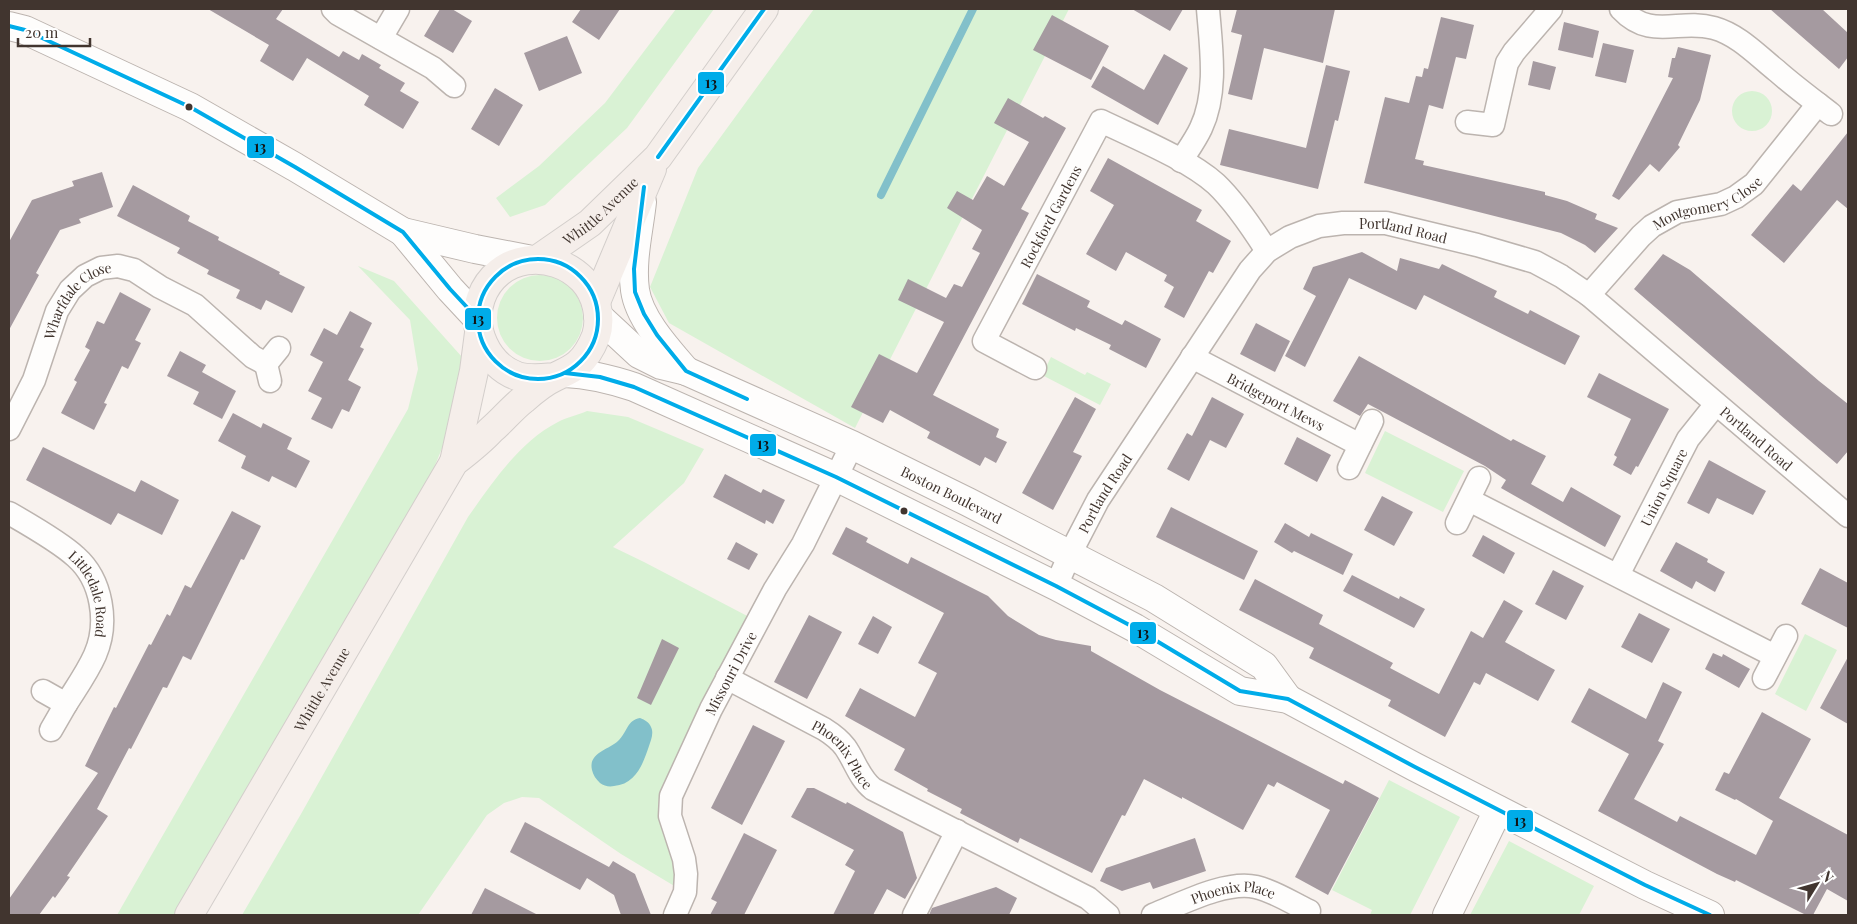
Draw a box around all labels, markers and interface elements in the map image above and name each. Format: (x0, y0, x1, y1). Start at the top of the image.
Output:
scale bar (18, 15, 90, 47)
text: 20 m (25, 22, 59, 42)
line badge: 13 (697, 71, 725, 95)
text: 13 (705, 73, 717, 92)
unlabelled marker (184, 102, 194, 112)
line badge: 13 (246, 135, 275, 159)
text: 13 (254, 137, 266, 156)
street label: Rockford Gardens (1015, 162, 1085, 271)
street label: Whittle Avenue (558, 172, 642, 249)
street label: Montgomery Close (1649, 172, 1766, 234)
street label: Portland Road (1359, 214, 1449, 247)
street label: Wharfdale Close (38, 257, 112, 342)
line badge: 13 (464, 307, 492, 331)
text: 13 (472, 309, 484, 328)
street label: Bridgeport Mews (1224, 368, 1328, 434)
street label: Portland Road (1716, 402, 1797, 475)
line badge: 13 (749, 433, 777, 457)
text: 13 (757, 434, 769, 453)
street label: Union Square (1635, 445, 1691, 529)
street label: Portland Road (1073, 450, 1136, 536)
street label: Boston Boulevard (898, 461, 1005, 527)
unlabelled marker (899, 506, 909, 516)
street label: Littledale Road (65, 546, 112, 639)
line badge: 13 (1129, 621, 1157, 645)
text: 13 (1137, 623, 1149, 642)
street label: Missouri Drive (700, 628, 760, 718)
street label: Whittle Avenue (289, 643, 353, 735)
street label: Phoenix Place (809, 715, 877, 793)
line badge: 13 (1506, 809, 1534, 833)
text: 13 (1514, 811, 1526, 830)
north arrow (1792, 859, 1842, 909)
text: N (1817, 866, 1838, 886)
street label: Phoenix Place (1188, 876, 1279, 908)

